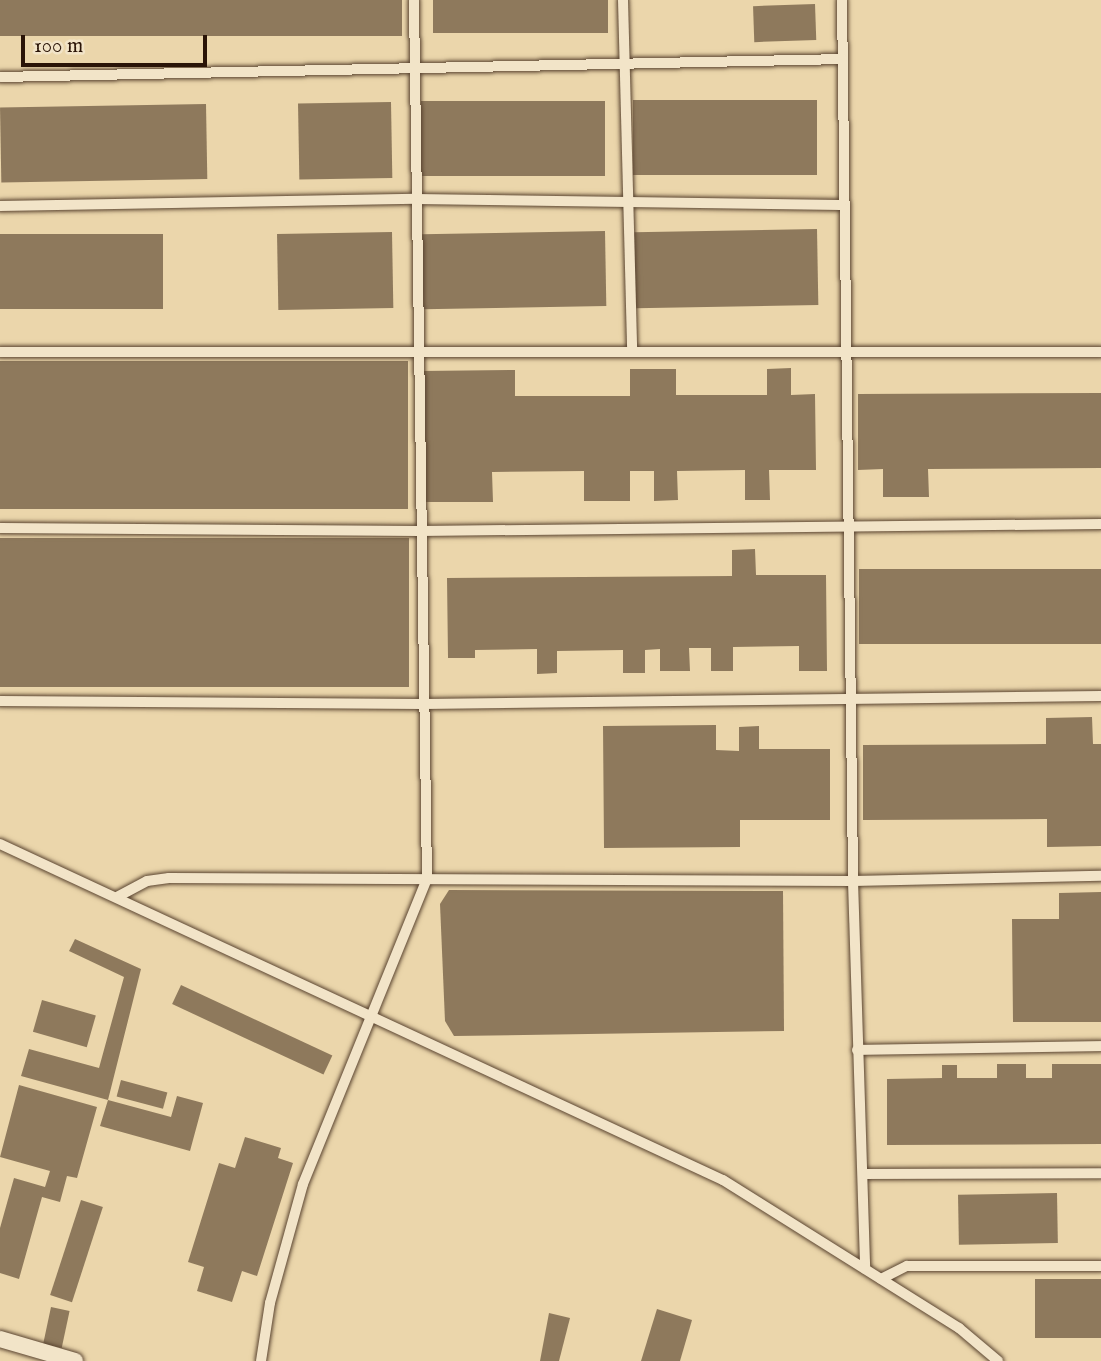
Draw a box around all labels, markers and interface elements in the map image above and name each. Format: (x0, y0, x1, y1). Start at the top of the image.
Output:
scale bar (24, 21, 210, 65)
text: 100 m (34, 33, 83, 60)

